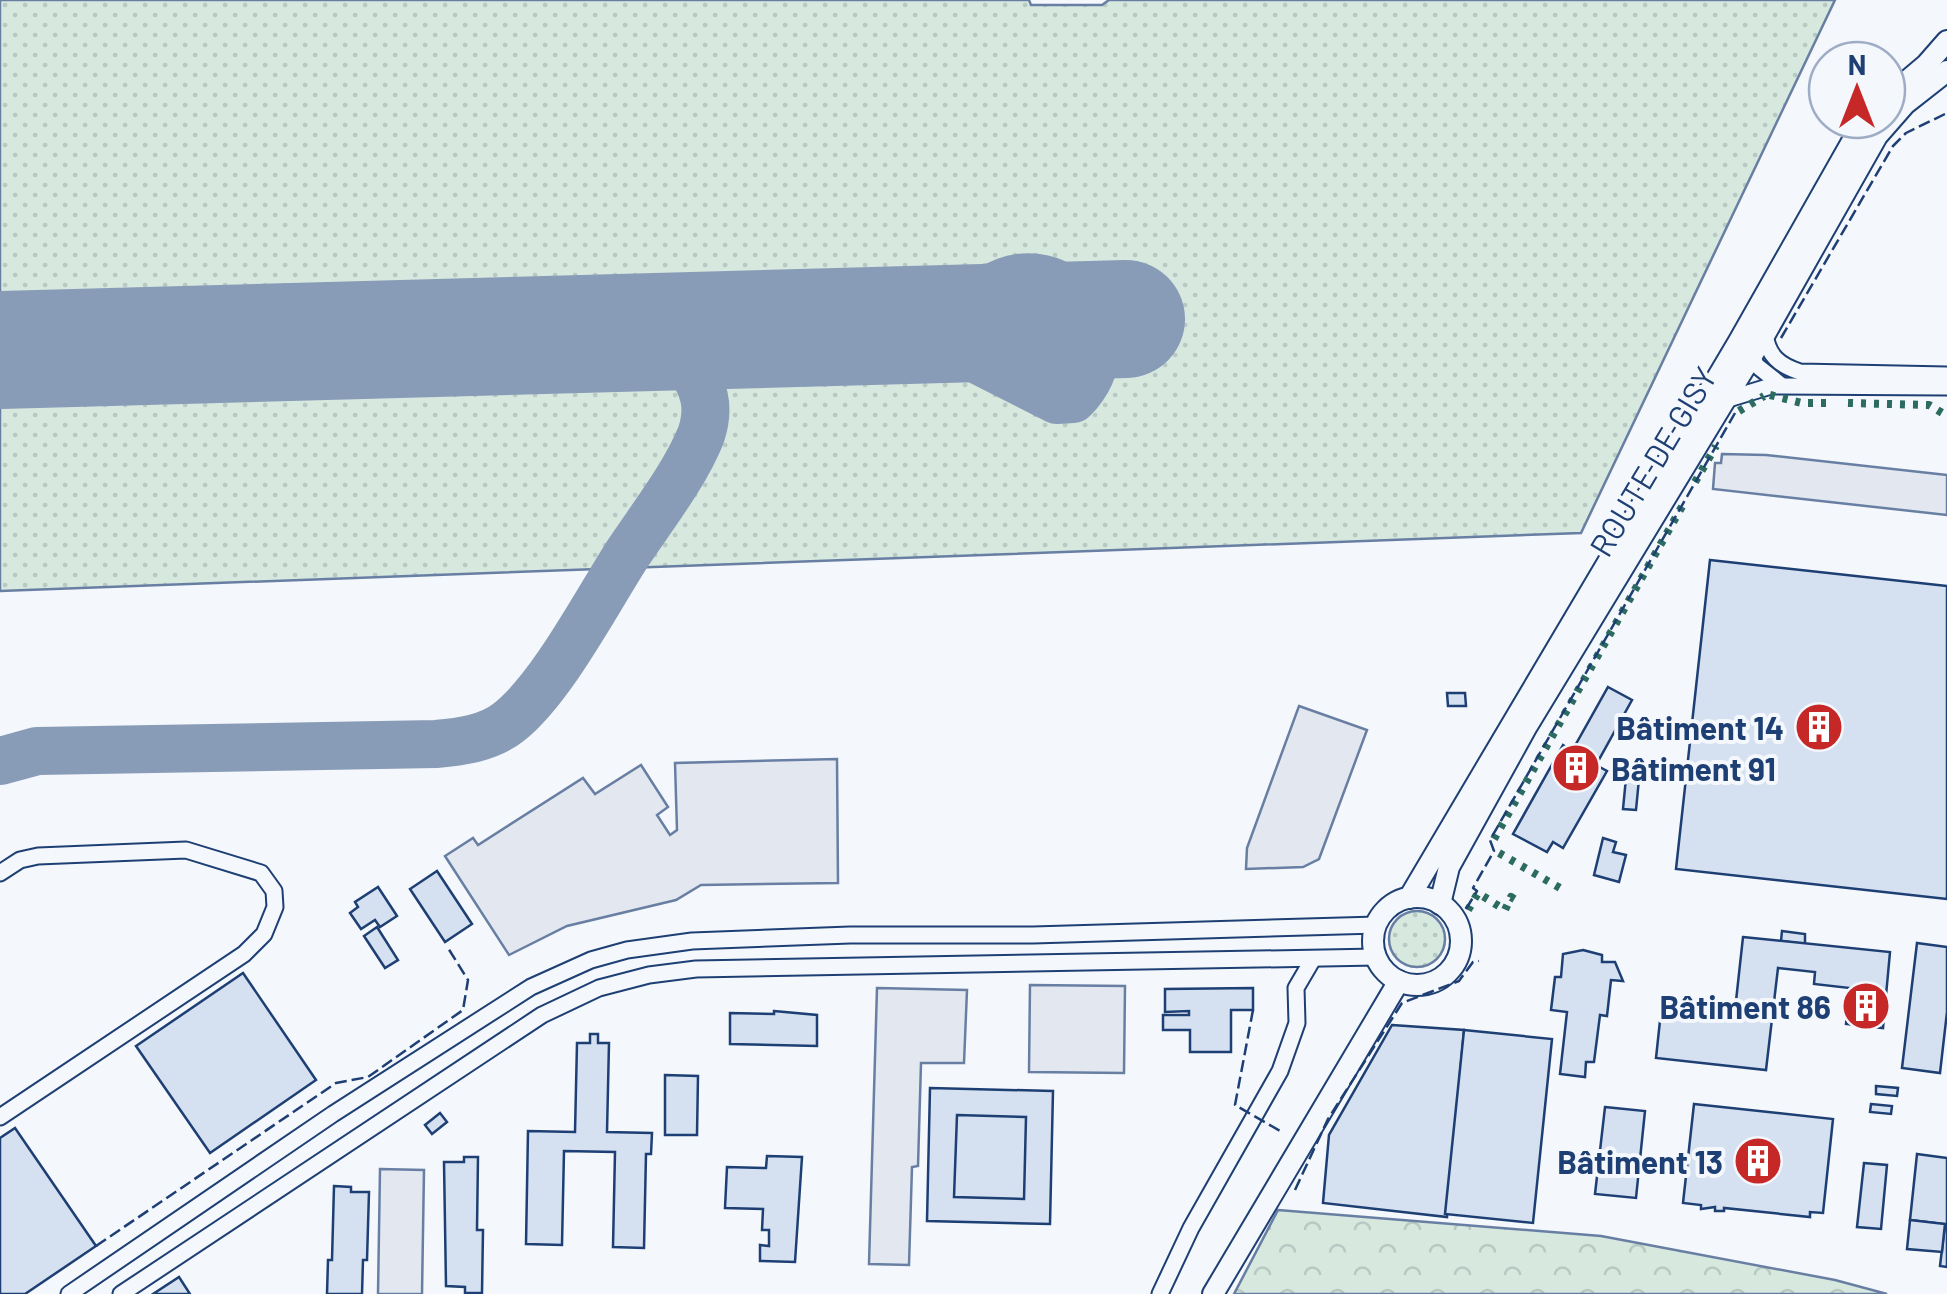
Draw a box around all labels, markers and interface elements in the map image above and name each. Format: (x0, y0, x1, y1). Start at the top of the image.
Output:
north arrow (1807, 40, 1907, 140)
text: N (1848, 47, 1866, 81)
street label: ROUTE DE GISY (1581, 359, 1723, 563)
building icon: Bâtiment 14 (1793, 701, 1845, 753)
place label: Bâtiment 14 (1616, 708, 1784, 746)
building icon: Bâtiment 91 (1550, 742, 1602, 794)
place label: Bâtiment 91 (1611, 749, 1776, 787)
building icon: Bâtiment 86 (1840, 980, 1892, 1032)
place label: Bâtiment 86 (1659, 987, 1831, 1025)
building icon: Bâtiment 13 (1732, 1135, 1784, 1187)
place label: Bâtiment 13 (1557, 1142, 1723, 1180)

